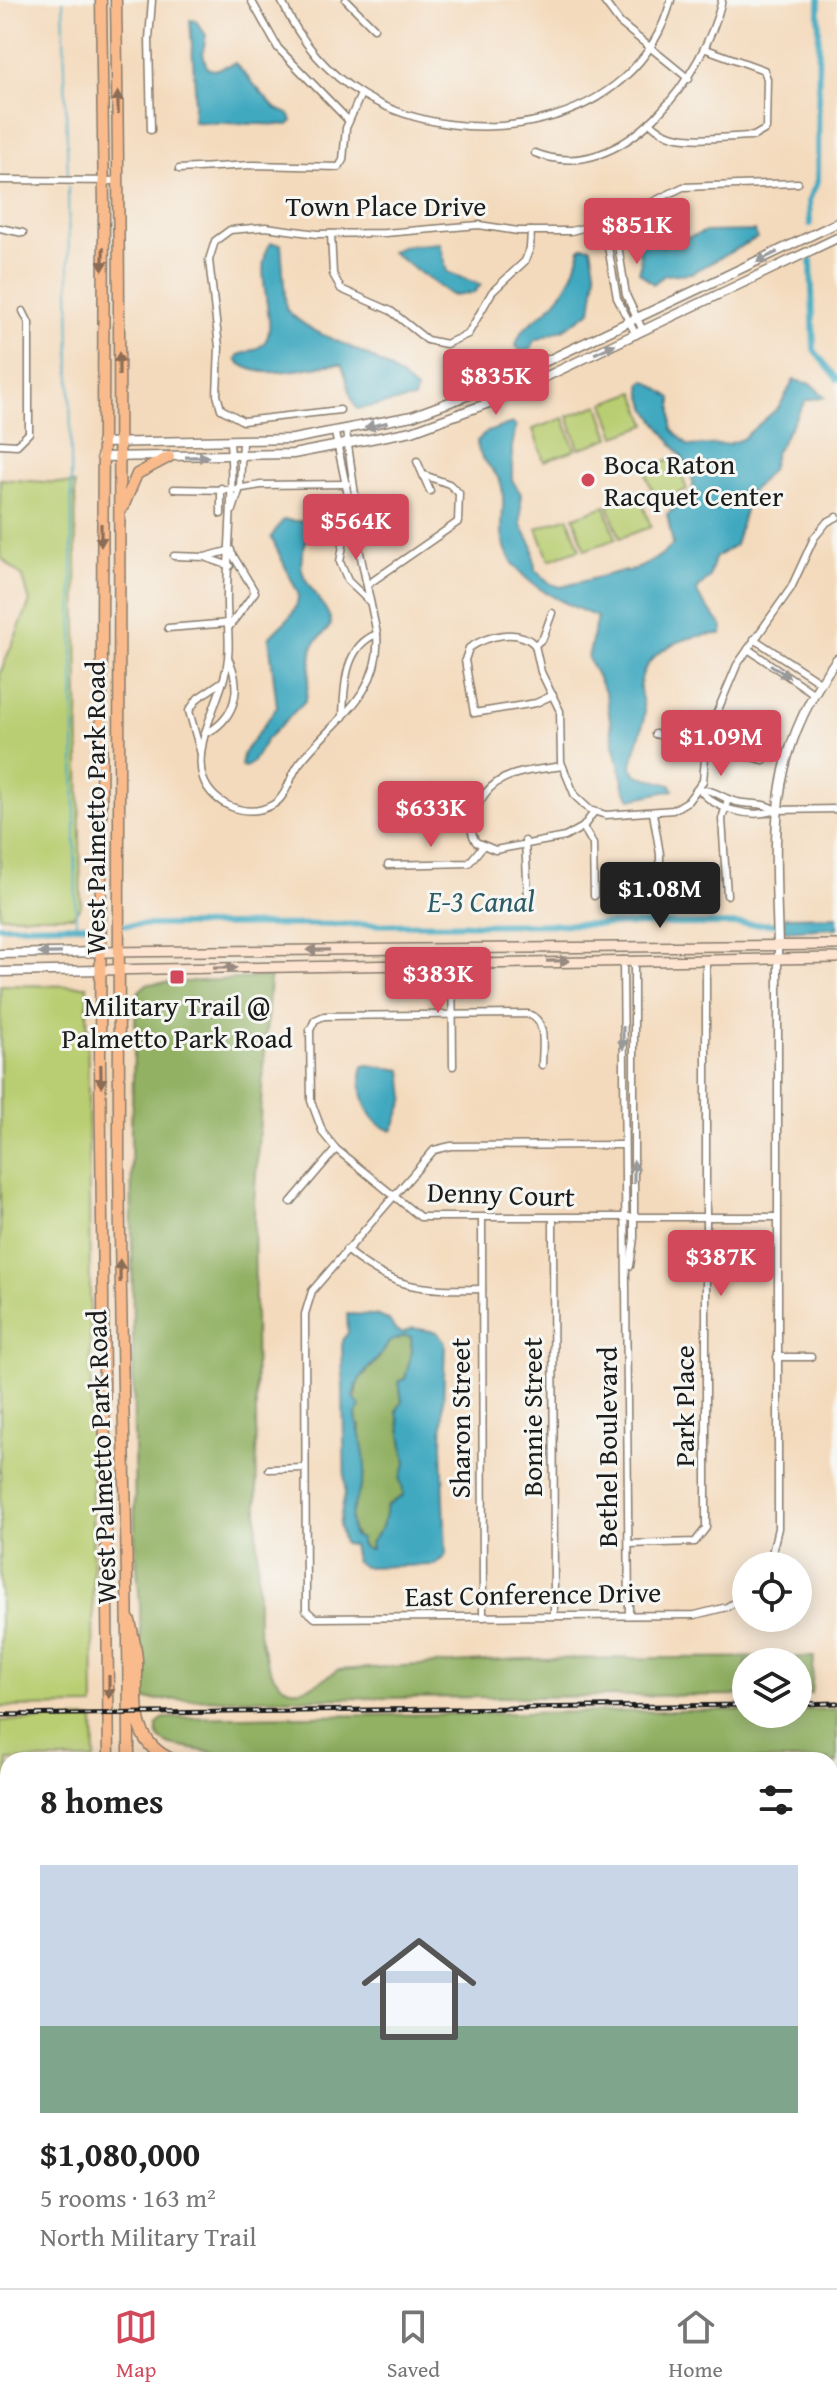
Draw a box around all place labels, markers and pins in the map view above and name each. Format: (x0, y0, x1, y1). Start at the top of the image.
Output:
pin: $851K (581, 198, 693, 266)
pin: $835K (440, 349, 552, 417)
place label: Boca Raton Racquet Center (604, 443, 784, 516)
marker: Boca Raton Racquet Center (579, 471, 597, 489)
pin: $564K (300, 494, 412, 562)
pin: $1.09M (656, 710, 786, 778)
pin: $633K (375, 781, 487, 849)
pin: $1.08M (595, 862, 725, 930)
pin: $383K (382, 947, 494, 1015)
marker: Military Trail @ Palmetto Park Road (168, 968, 186, 986)
place label: Military Trail @ Palmetto Park Road (61, 985, 293, 1058)
pin: $387K (665, 1230, 777, 1298)

